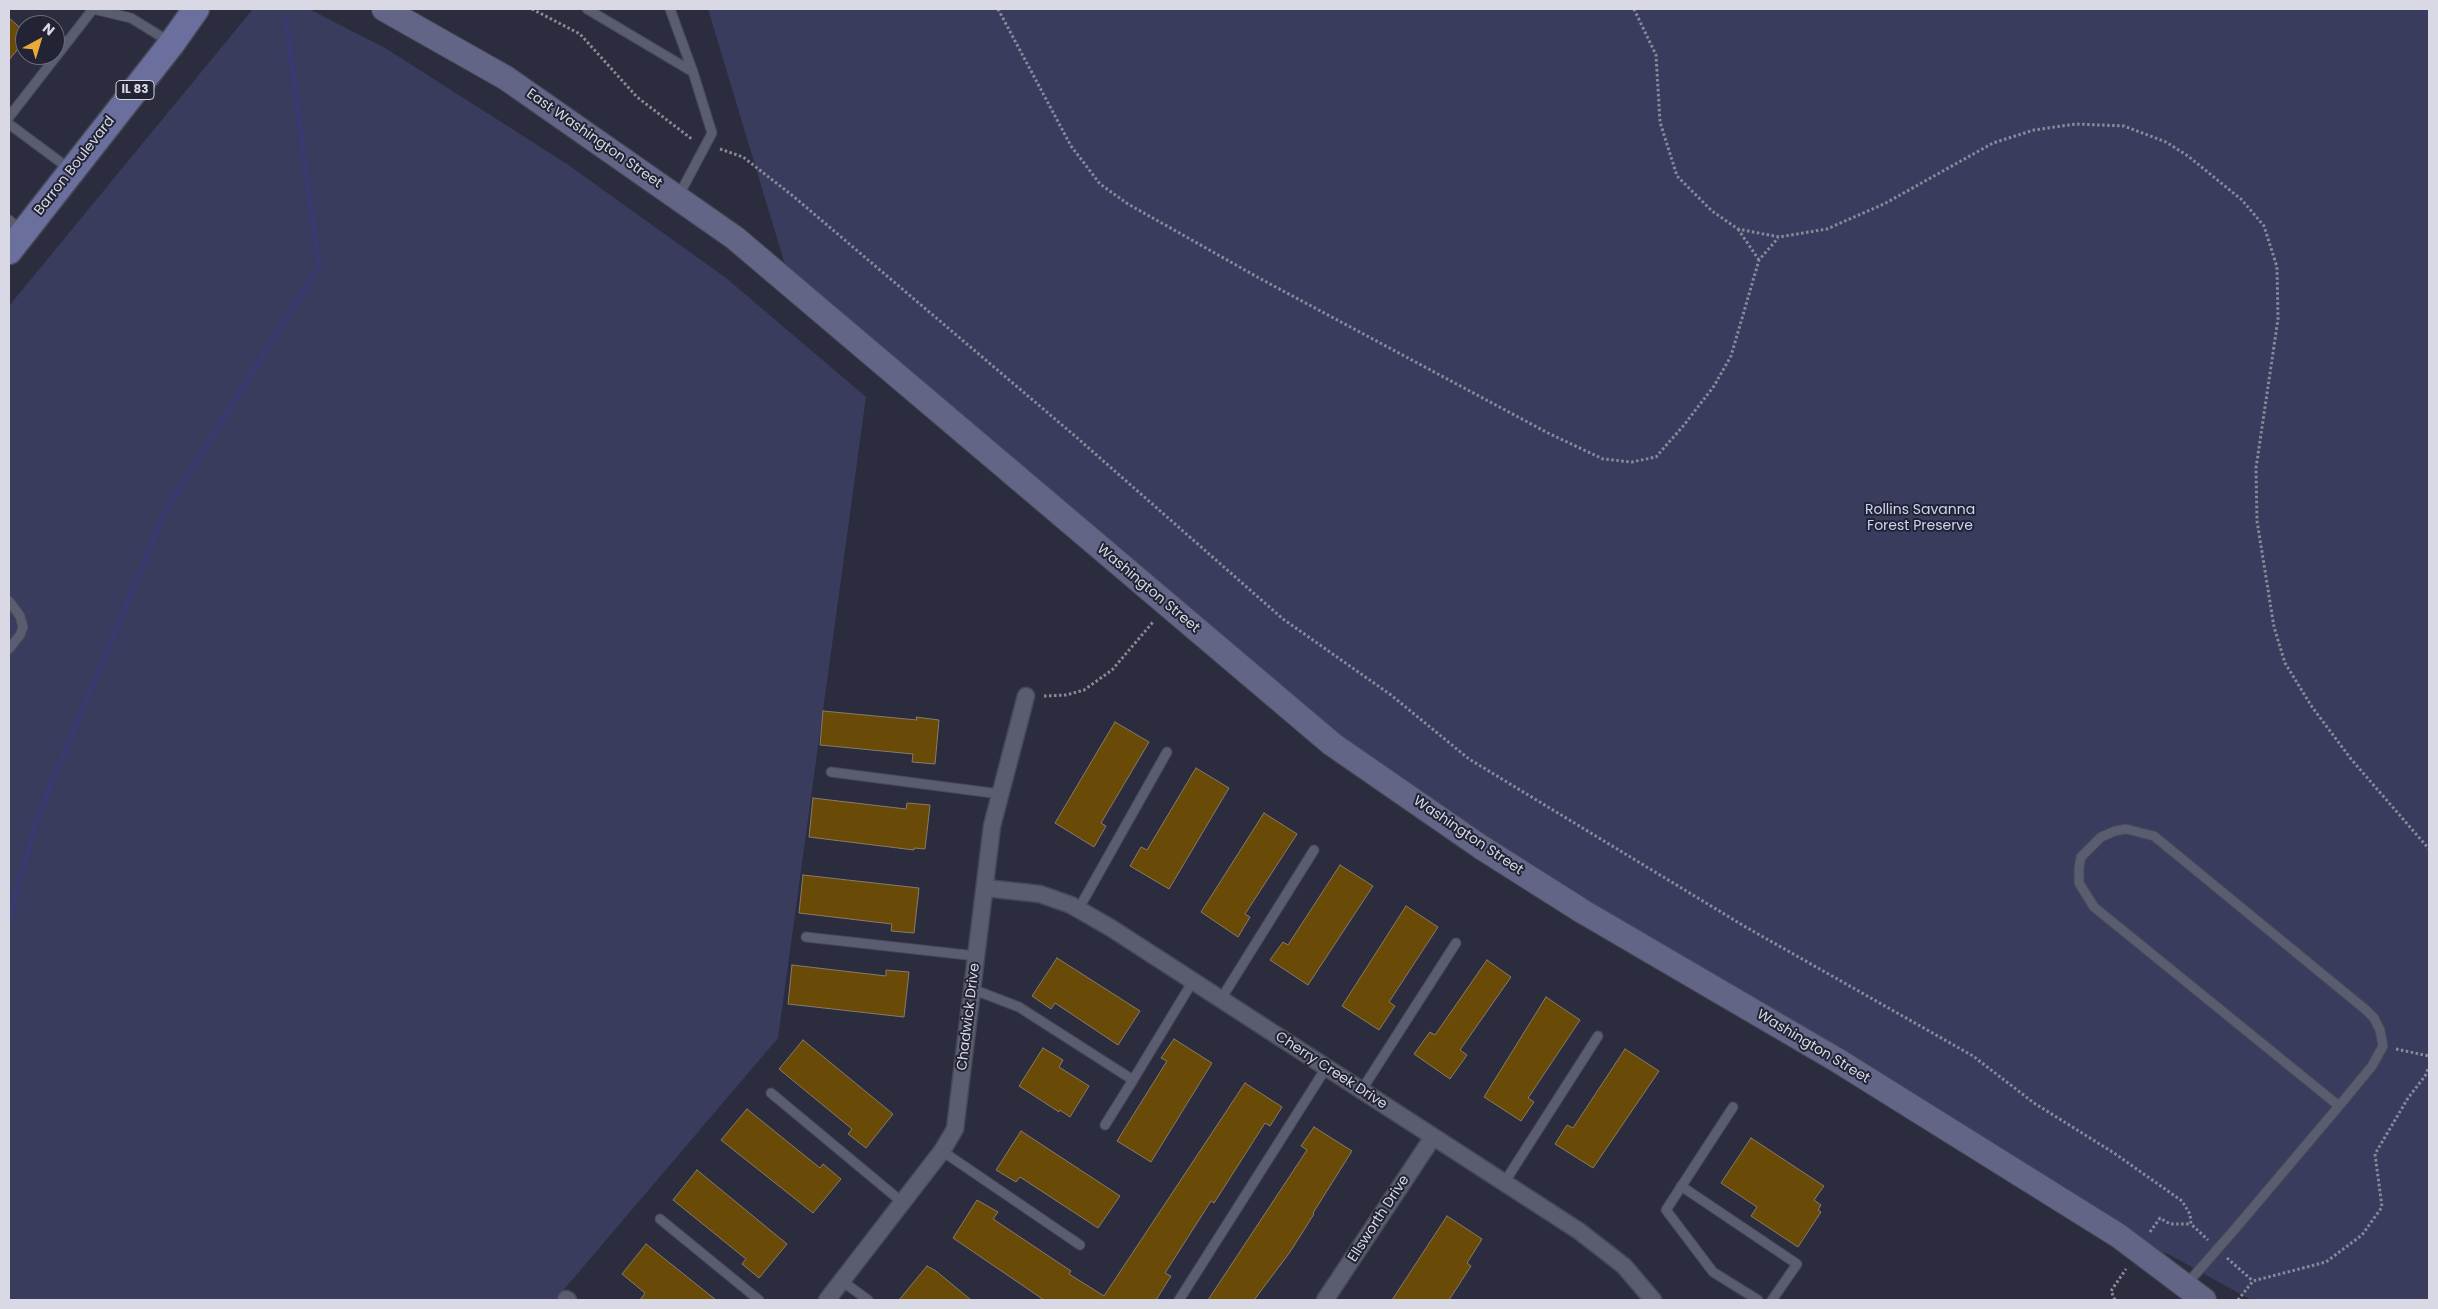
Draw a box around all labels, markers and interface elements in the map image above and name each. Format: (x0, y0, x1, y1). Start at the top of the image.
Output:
north arrow (15, 15, 65, 65)
text: N (38, 18, 59, 40)
road number: IL 83 (116, 80, 154, 100)
street label: East Washington Street (523, 86, 665, 192)
street label: Barron Boulevard (31, 113, 119, 219)
park label: Rollins Savanna Forest Preserve (1865, 502, 1975, 534)
street label: Washington Street (1093, 541, 1203, 637)
street label: Washington Street (1410, 793, 1526, 879)
street label: Chadwick Drive (954, 962, 984, 1072)
street label: Washington Street (1753, 1007, 1873, 1087)
street label: Cherry Creek Drive (1272, 1029, 1390, 1113)
street label: Ellsworth Drive (1345, 1173, 1413, 1265)

